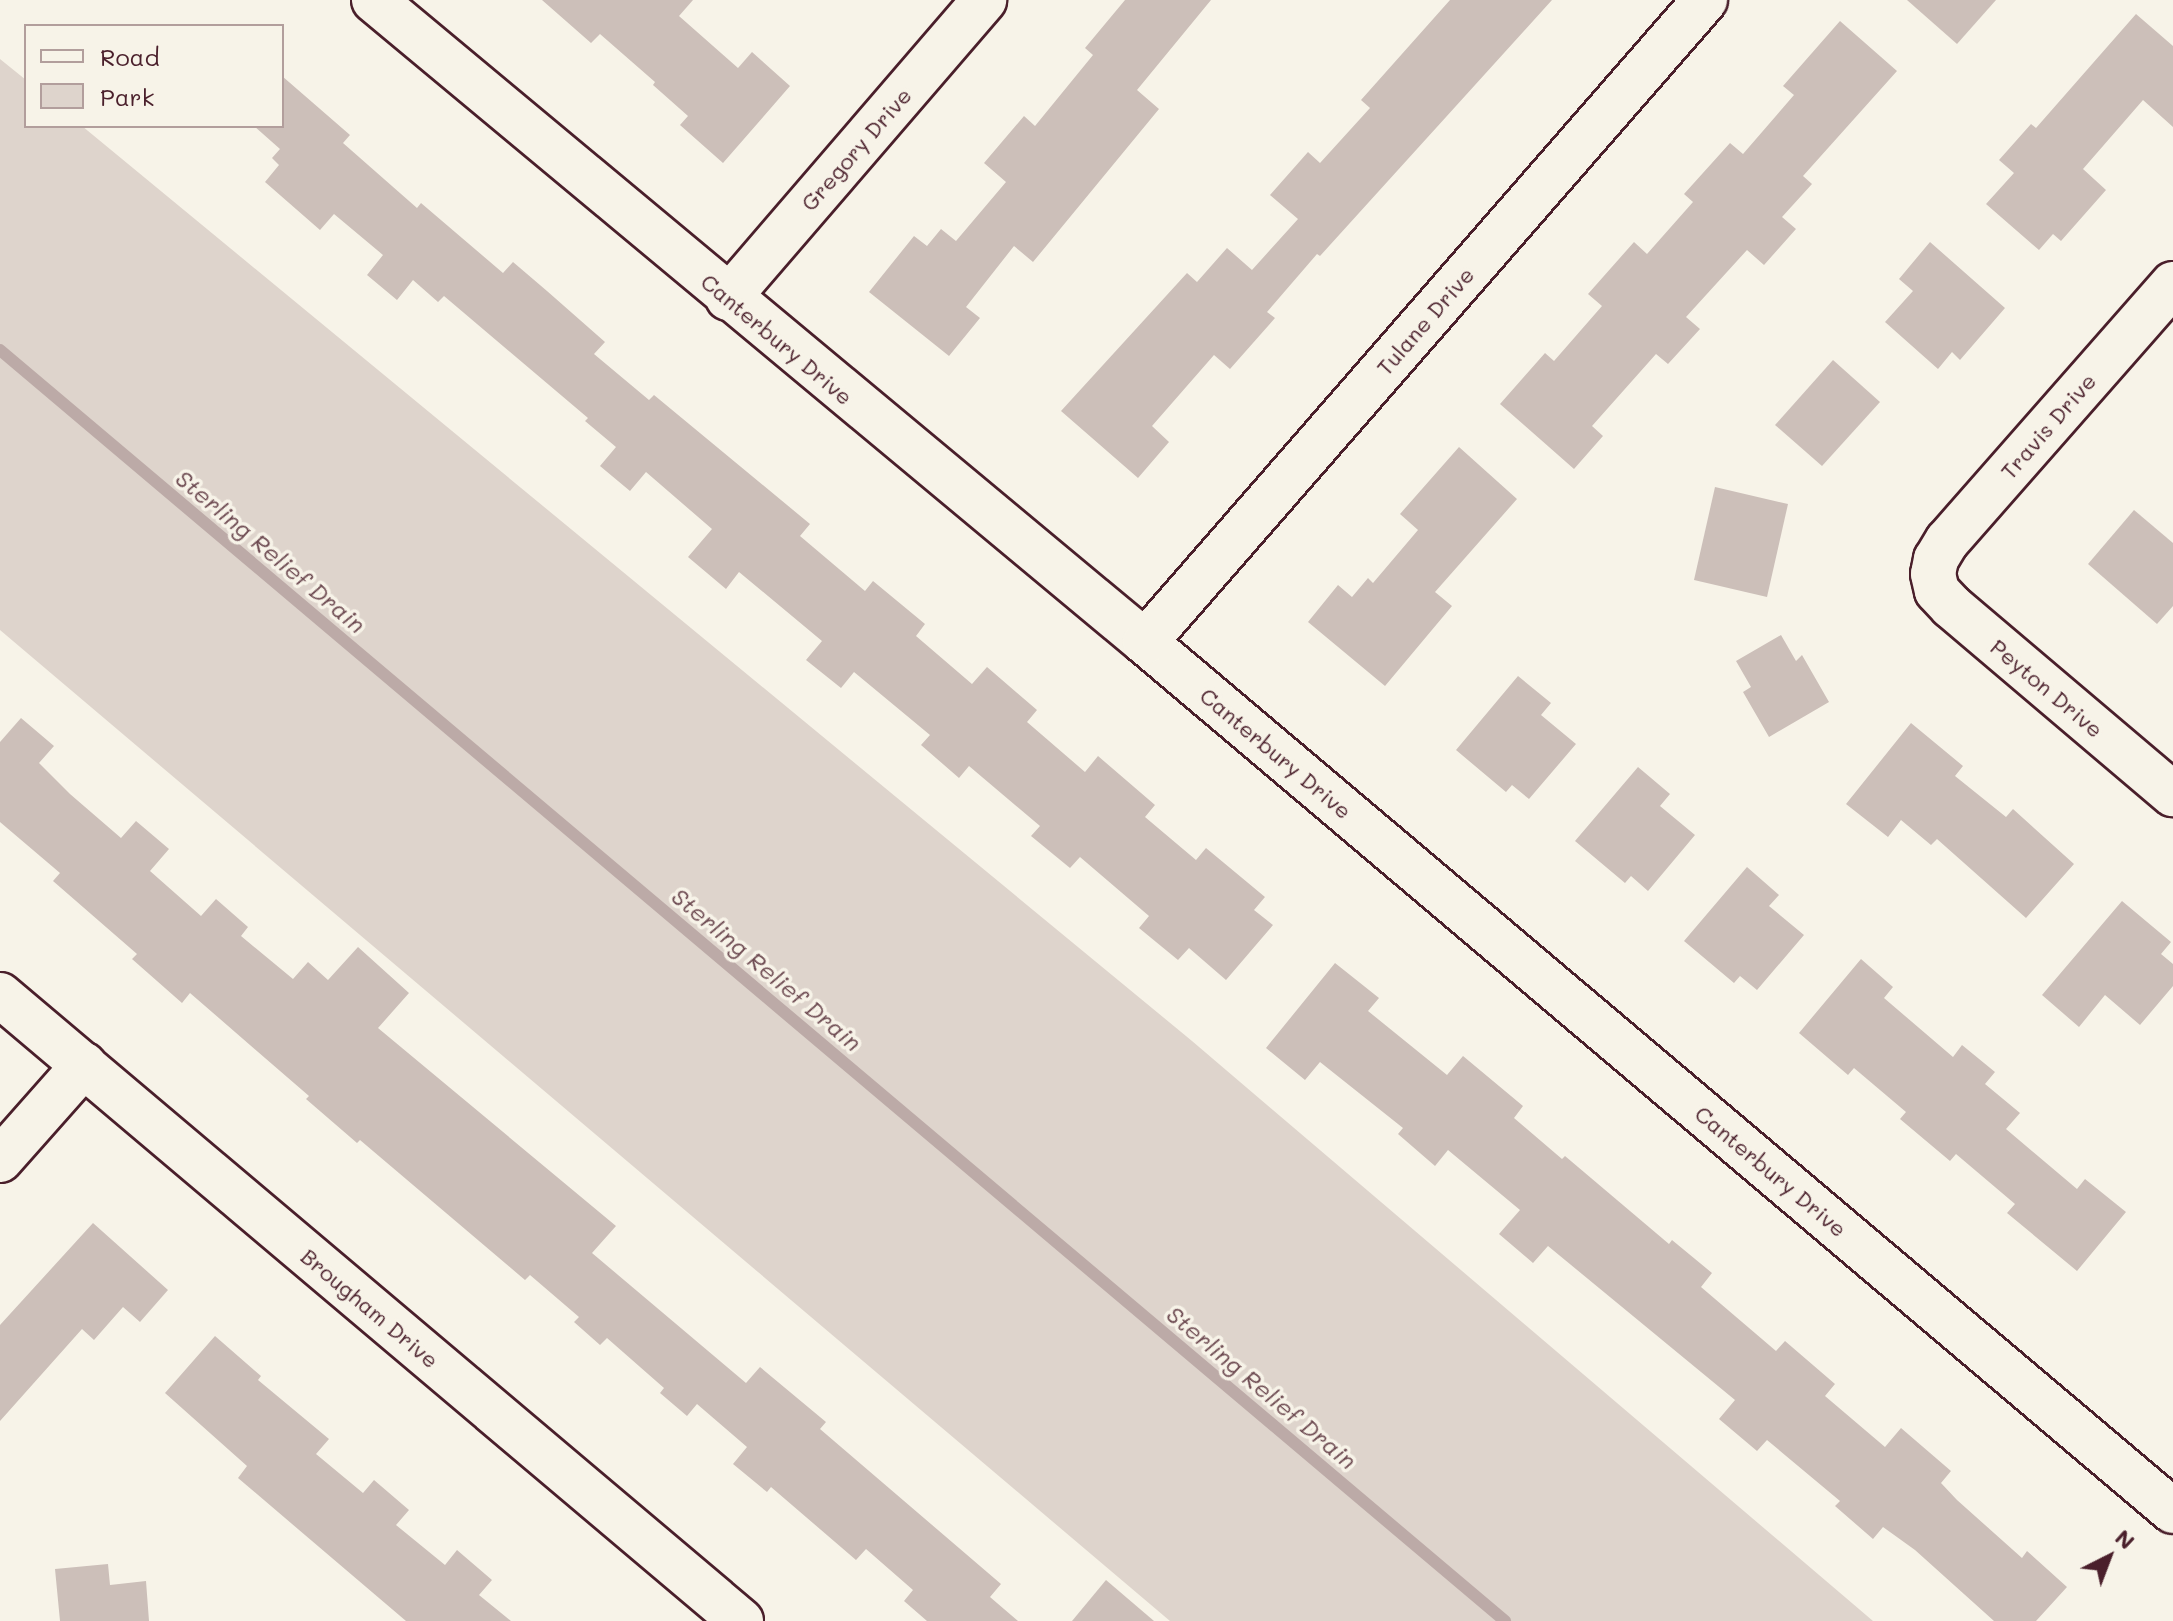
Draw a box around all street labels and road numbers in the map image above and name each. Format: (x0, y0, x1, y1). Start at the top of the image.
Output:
street label: Gregory Drive (795, 82, 917, 216)
street label: Tulane Drive (1371, 262, 1479, 380)
street label: Canterbury Drive (696, 268, 858, 410)
street label: Travis Drive (1995, 368, 2101, 484)
street label: Peyton Drive (1985, 633, 2109, 743)
street label: Canterbury Drive (1195, 682, 1357, 824)
street label: Canterbury Drive (1690, 1100, 1852, 1242)
street label: Brougham Drive (296, 1243, 444, 1373)

